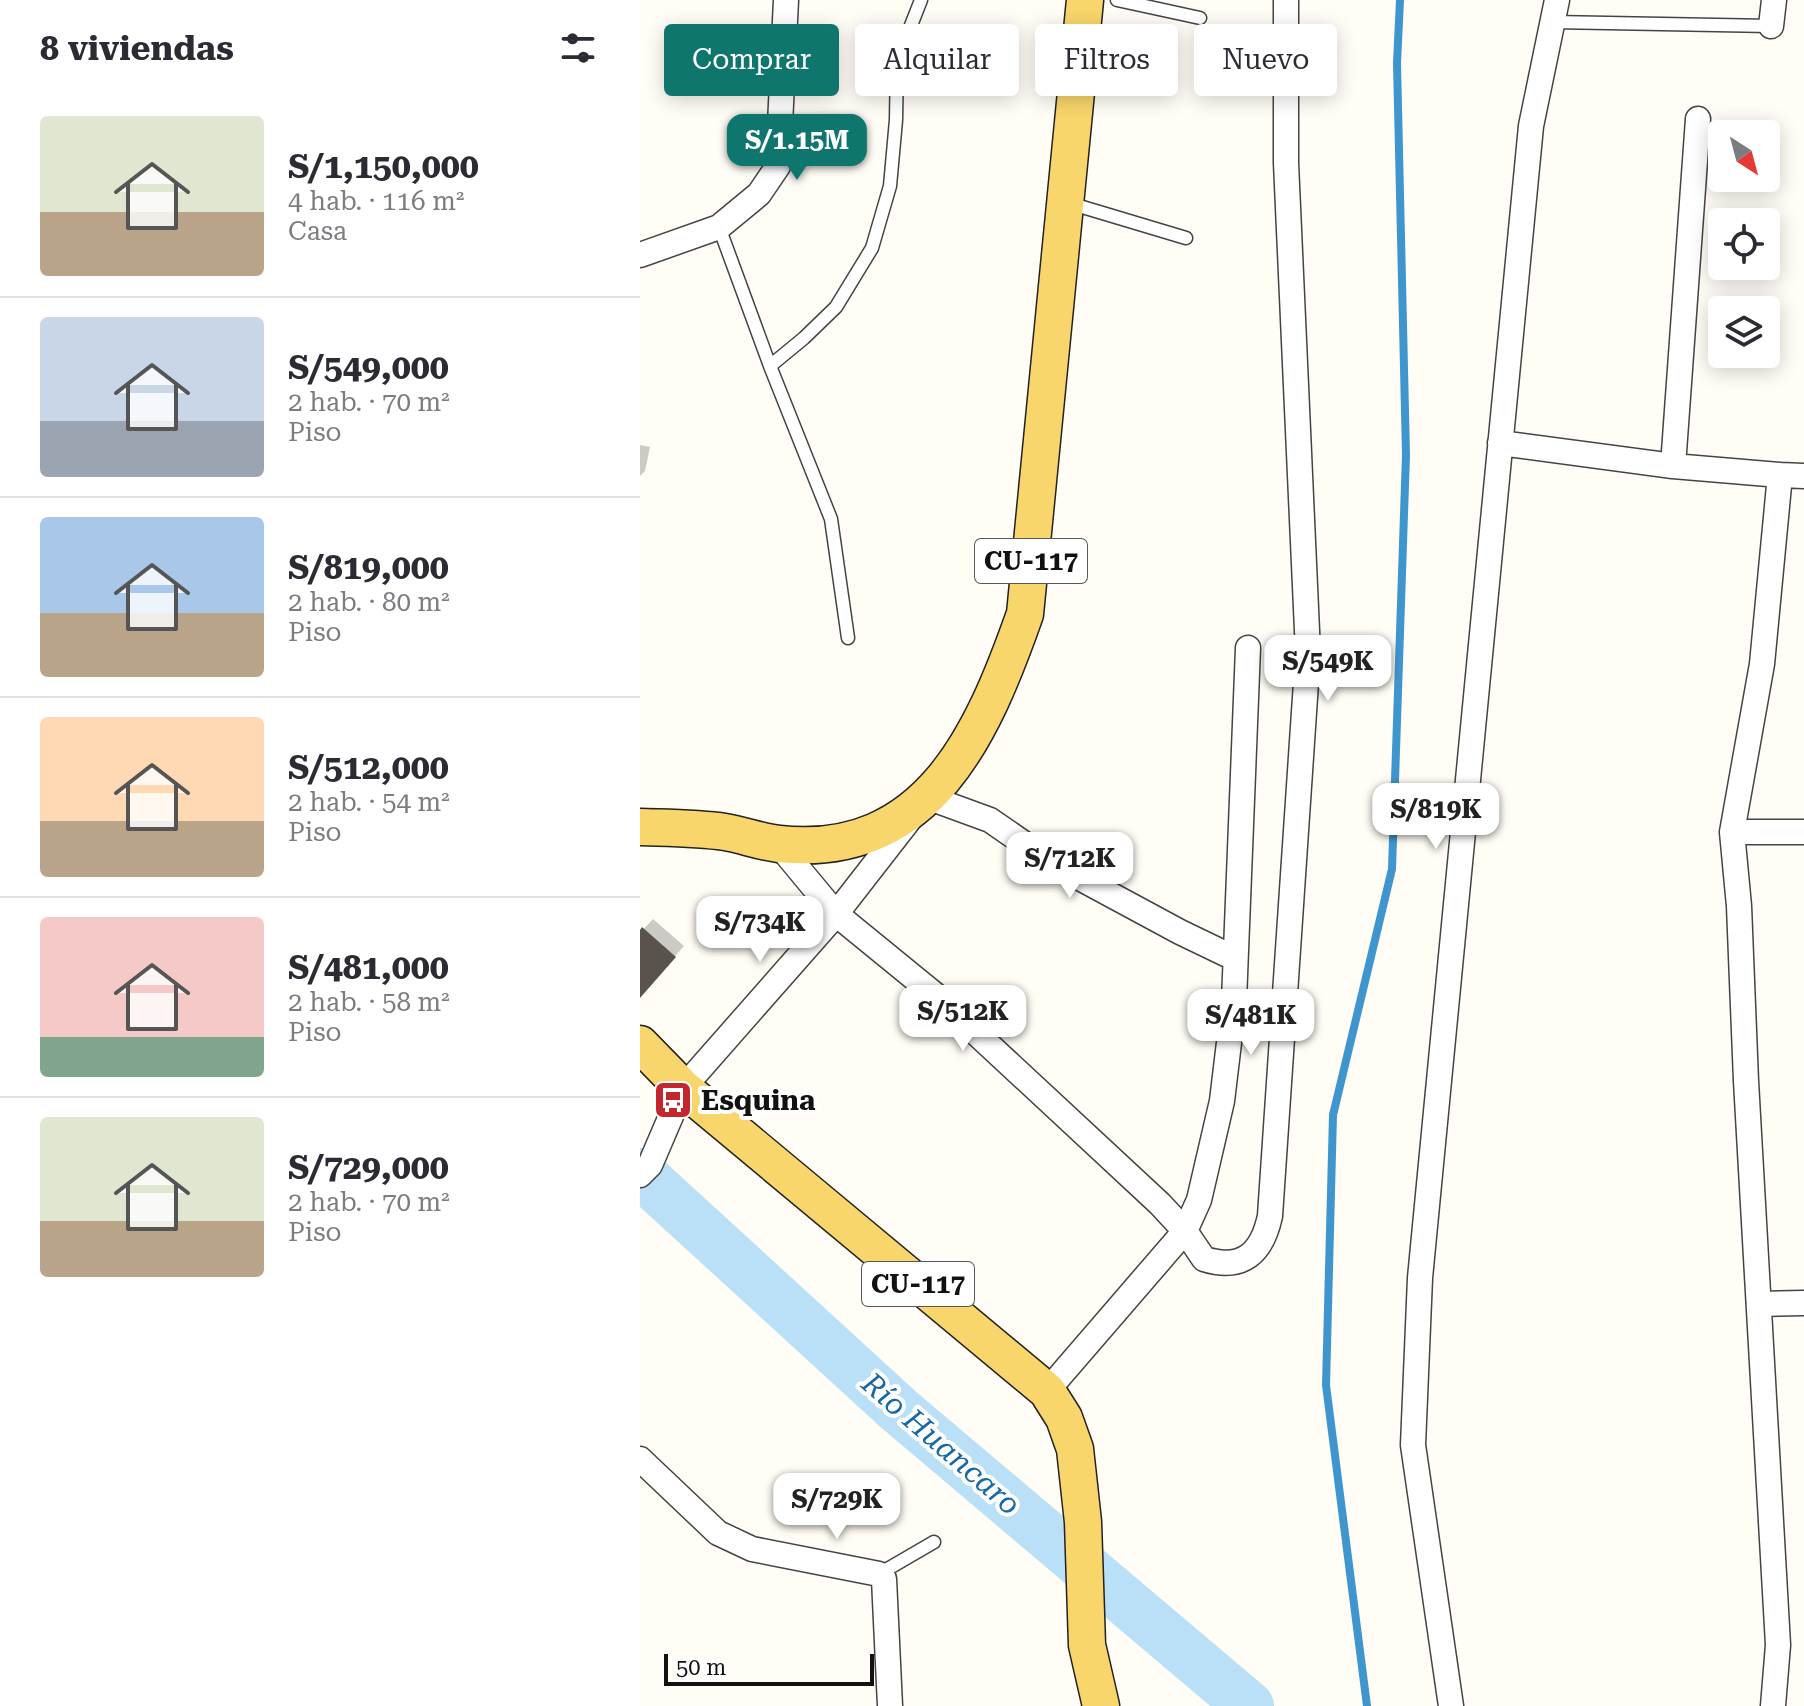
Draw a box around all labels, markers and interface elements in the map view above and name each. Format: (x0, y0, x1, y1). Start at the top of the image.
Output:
chip: Comprar (664, 24, 839, 96)
chip: Alquilar (855, 24, 1019, 96)
chip: Filtros (1035, 24, 1178, 96)
chip: Nuevo (1194, 24, 1337, 96)
icon: filters (556, 26, 600, 70)
text: 8 viviendas (40, 28, 234, 68)
pin: S/1.15M (723, 114, 871, 182)
north arrow (1708, 120, 1780, 192)
map controls (1708, 120, 1780, 368)
text: S/1.15M (745, 125, 849, 155)
text: S/1,150,000 (288, 146, 479, 186)
icon: home (104, 148, 200, 244)
text: 4 hab. · 116 m² (288, 186, 464, 216)
button: locate (1708, 208, 1780, 280)
text: Casa (288, 216, 347, 246)
button: layers (1708, 296, 1780, 368)
text: S/549,000 (288, 347, 449, 387)
icon: home (104, 349, 200, 445)
text: 2 hab. · 70 m² (288, 387, 450, 417)
text: Piso (288, 417, 341, 447)
road number: CU-117 (975, 539, 1087, 583)
text: S/819,000 (288, 547, 449, 587)
icon: home (104, 549, 200, 645)
text: 2 hab. · 80 m² (288, 587, 450, 617)
text: Piso (288, 617, 341, 647)
pin: S/549K (1263, 635, 1393, 703)
text: S/549K (1282, 646, 1374, 676)
text: S/512,000 (288, 747, 449, 787)
icon: home (104, 749, 200, 845)
pin: S/819K (1371, 783, 1501, 851)
text: 2 hab. · 54 m² (288, 787, 450, 817)
text: S/819K (1390, 794, 1482, 824)
text: Piso (288, 817, 341, 847)
pin: S/712K (1005, 832, 1135, 900)
text: S/712K (1024, 843, 1116, 873)
pin: S/734K (695, 896, 825, 964)
text: S/734K (714, 907, 806, 937)
text: S/481,000 (288, 947, 449, 987)
icon: home (104, 949, 200, 1045)
pin: S/512K (898, 985, 1028, 1053)
text: 2 hab. · 58 m² (288, 987, 450, 1017)
pin: S/481K (1186, 989, 1316, 1057)
text: S/512K (917, 996, 1009, 1026)
text: S/481K (1205, 1000, 1297, 1030)
text: Piso (288, 1017, 341, 1047)
bus stop icon: Esquina (652, 1079, 694, 1121)
place label: Esquina (701, 1084, 816, 1117)
text: S/729,000 (288, 1147, 449, 1187)
icon: home (104, 1149, 200, 1245)
text: 2 hab. · 70 m² (288, 1187, 450, 1217)
text: Piso (288, 1217, 341, 1247)
road number: CU-117 (862, 1262, 974, 1306)
water label: Río Huancaro (854, 1365, 1028, 1522)
pin: S/729K (772, 1473, 902, 1541)
text: S/729K (791, 1484, 883, 1514)
scale bar (664, 1650, 874, 1686)
text: 50 m (676, 1655, 726, 1680)

